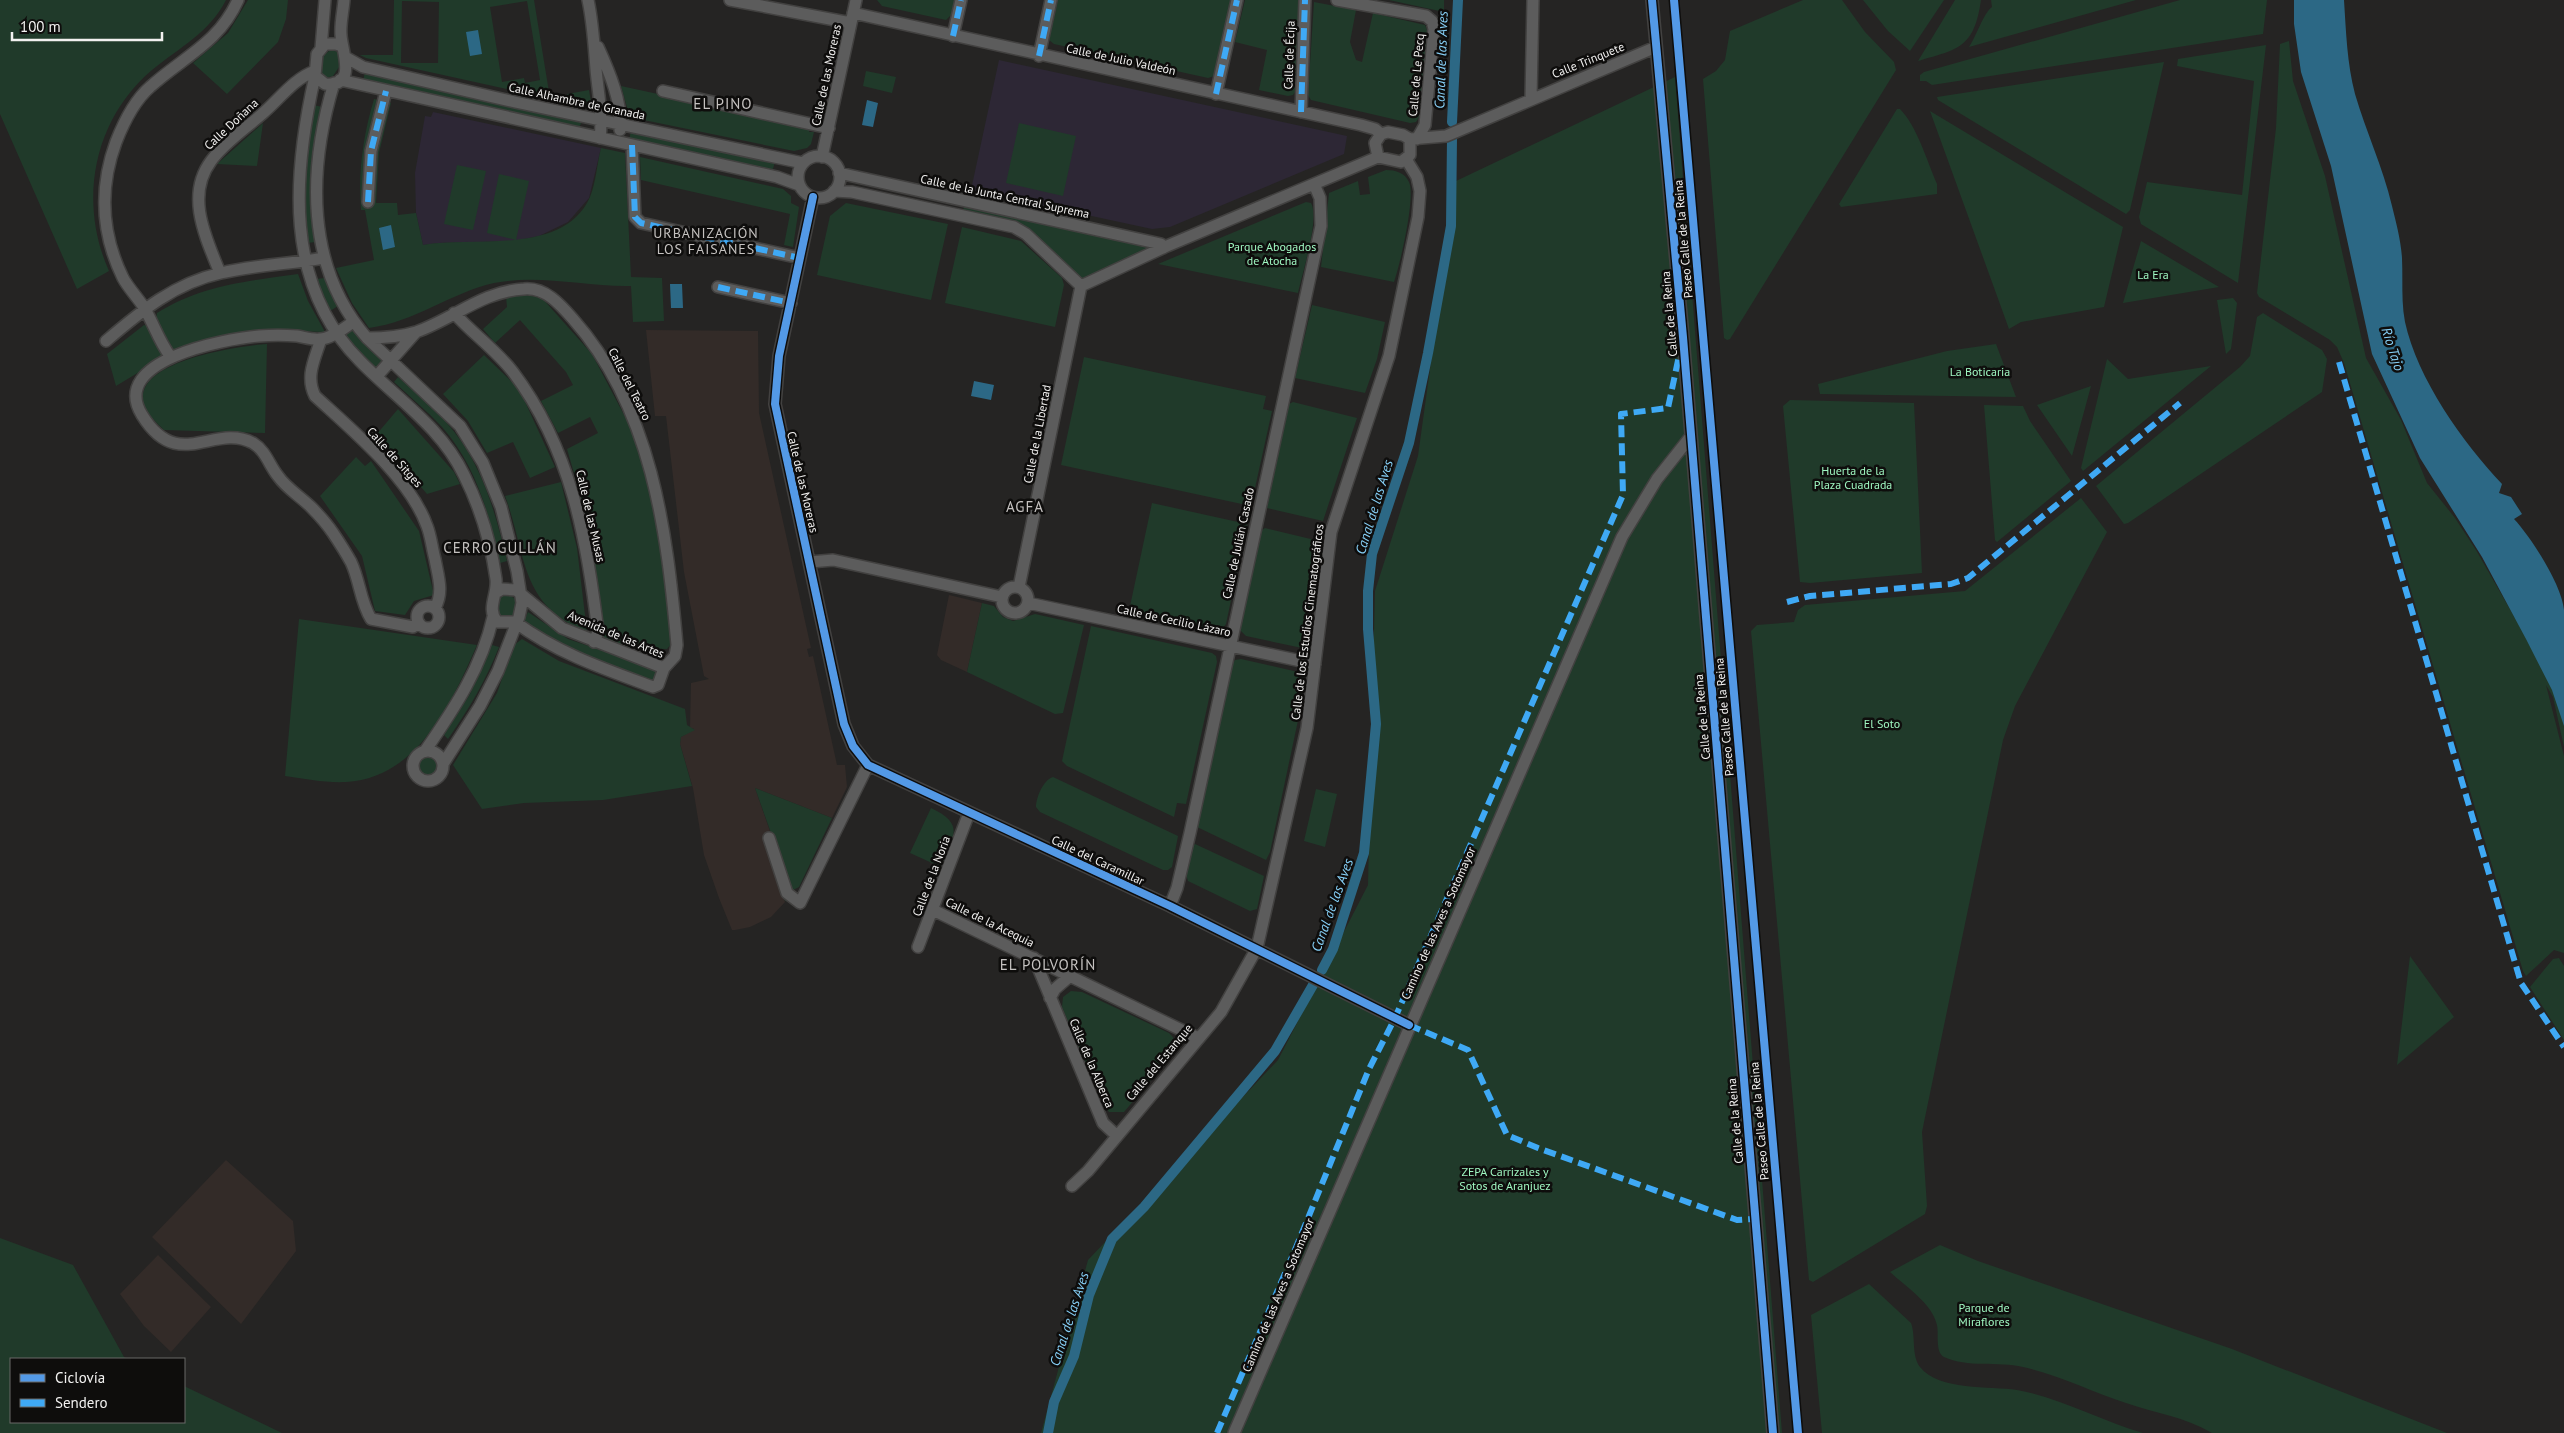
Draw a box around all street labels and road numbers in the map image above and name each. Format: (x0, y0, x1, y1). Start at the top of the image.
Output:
street label: Calle de Écija (1280, 20, 1298, 90)
street label: Calle de las Moreras (808, 23, 844, 127)
street label: Calle de Le Pecq (1405, 33, 1427, 117)
street label: Calle Trinquete (1550, 39, 1626, 81)
street label: Calle de Julio Valdeón (1065, 40, 1177, 78)
street label: Calle Alhambra de Granada (507, 79, 647, 123)
street label: Calle Doñana (201, 95, 261, 153)
street label: Calle de la Junta Central Suprema (919, 171, 1091, 221)
street label: Paseo Calle de la Reina (1670, 179, 1696, 299)
street label: Calle de la Reina (1658, 271, 1680, 357)
street label: Calle del Teatro (605, 345, 655, 423)
street label: Calle de la Libertad (1020, 383, 1054, 485)
street label: Calle de Sitges (364, 424, 426, 490)
street label: Calle de las Moreras (784, 430, 822, 534)
street label: Calle de las Musas (573, 468, 609, 564)
street label: Calle de Julián Casado (1219, 486, 1257, 600)
street label: Calle de los Estudios Cinematográficos (1288, 523, 1326, 721)
street label: Calle de Cecilio Lázaro (1116, 601, 1232, 639)
street label: Avenida de las Artes (565, 607, 667, 661)
street label: Paseo Calle de la Reina (1711, 657, 1737, 777)
street label: Calle de la Reina (1691, 674, 1713, 760)
street label: Calle del Caramillar (1049, 832, 1147, 888)
street label: Calle de la Noria (909, 834, 953, 918)
street label: Camino de las Aves a Sotomayor (1398, 844, 1478, 1002)
street label: Calle de la Acequia (943, 894, 1037, 950)
street label: Calle de la Alberca (1066, 1016, 1118, 1110)
street label: Calle del Estanque (1123, 1021, 1195, 1103)
street label: Paseo Calle de la Reina (1746, 1061, 1772, 1181)
street label: Calle de la Reina (1724, 1078, 1746, 1164)
street label: Camino de las Aves a Sotomayor (1239, 1216, 1317, 1374)

